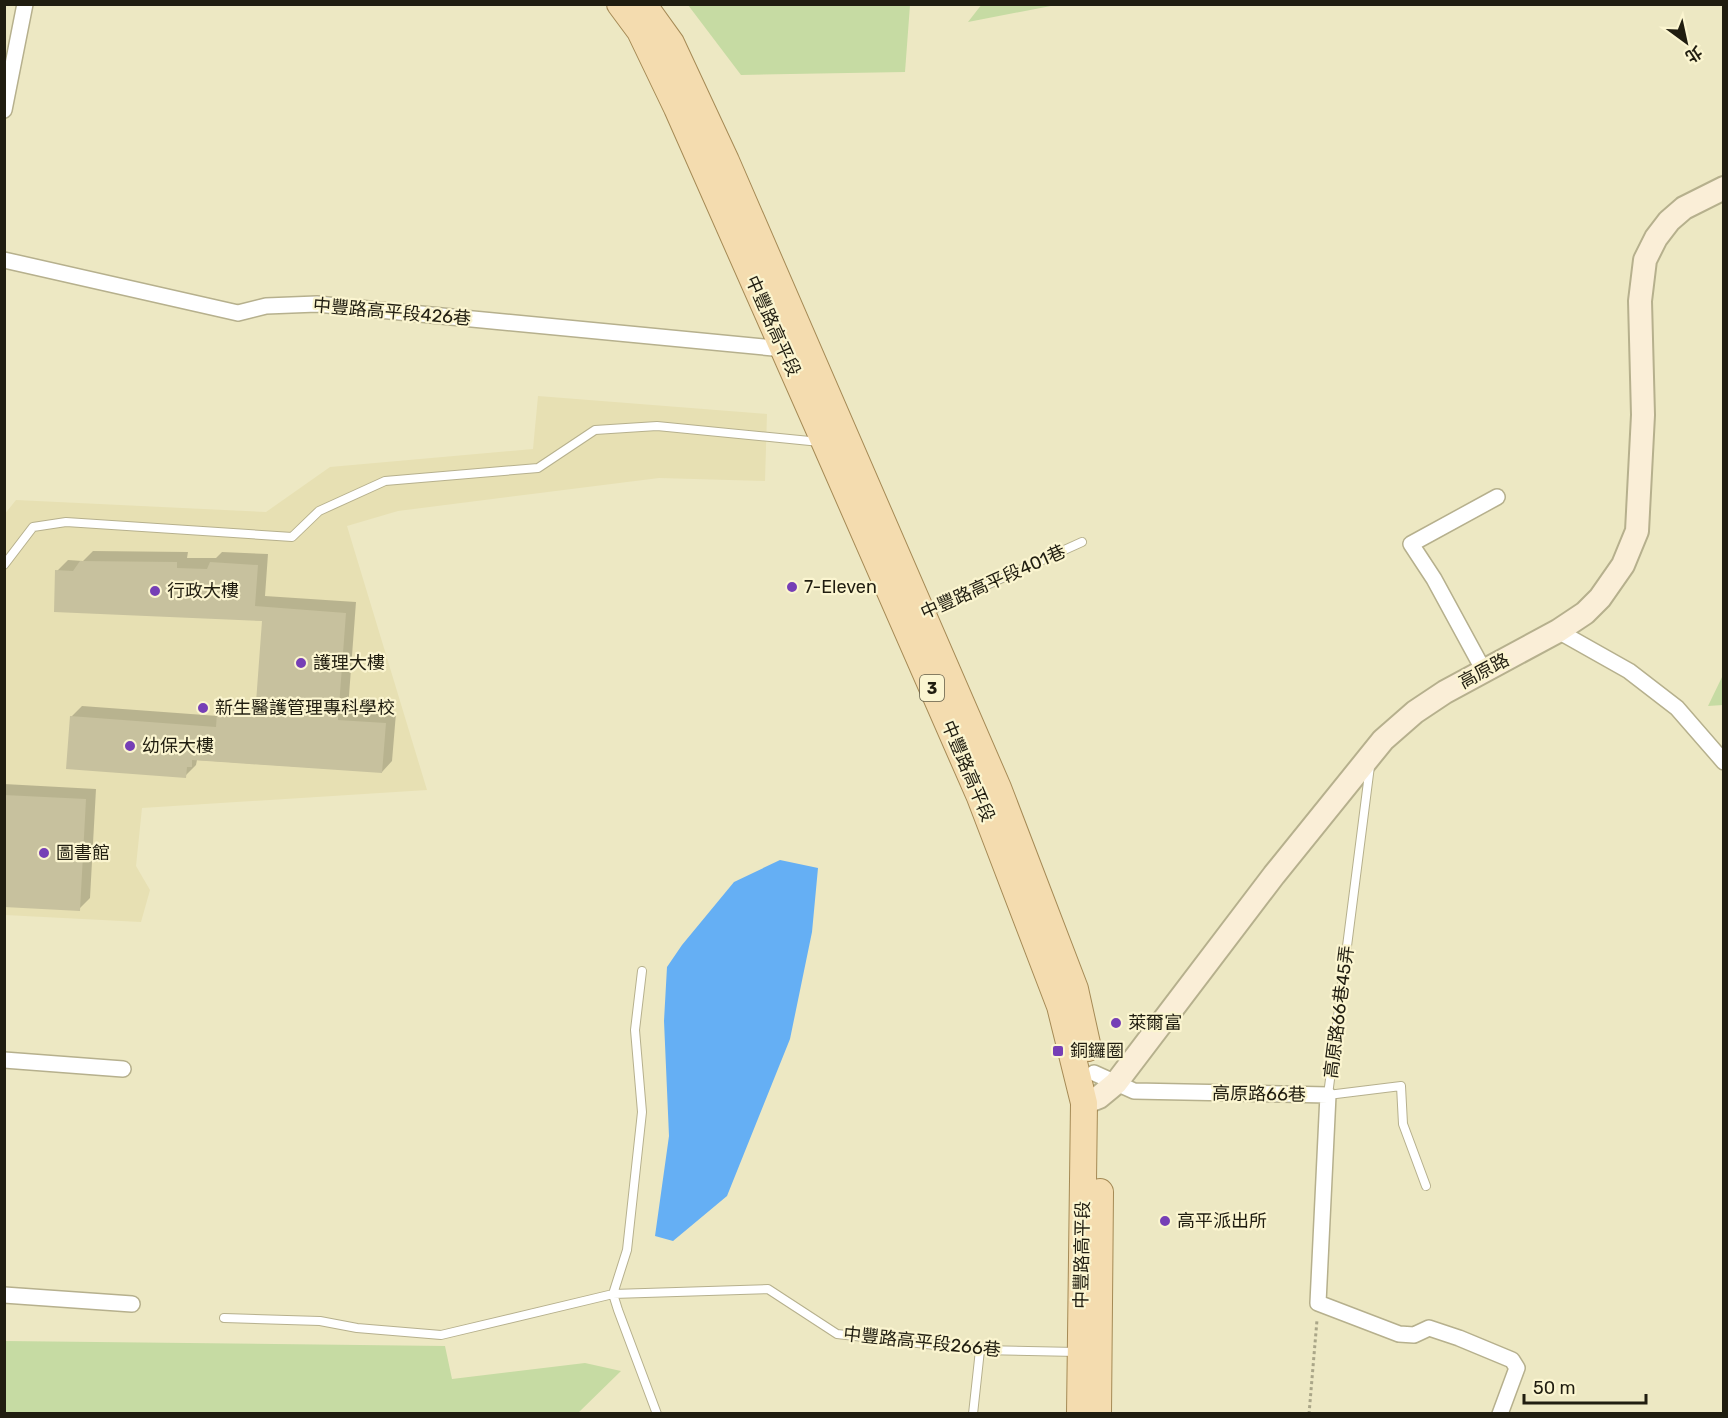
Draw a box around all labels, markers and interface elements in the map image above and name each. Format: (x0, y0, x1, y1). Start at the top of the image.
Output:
north arrow (1656, 12, 1716, 72)
text: 北 (1682, 42, 1706, 66)
street label: 中豐路高平段 (741, 272, 805, 380)
street label: 中豐路高平段426巷 (312, 294, 472, 330)
street label: 中豐路高平段401巷 (917, 540, 1069, 624)
place label: 7-Eleven (804, 576, 877, 598)
place label: 行政大樓 (167, 580, 239, 602)
marker: 7-Eleven (785, 580, 799, 594)
marker: 行政大樓 (148, 584, 162, 598)
street label: 高原路 (1455, 649, 1513, 693)
place label: 護理大樓 (313, 652, 385, 674)
marker: 護理大樓 (294, 656, 308, 670)
road number: 3 (920, 675, 944, 701)
place label: 新生醫護管理專科學校 (215, 697, 395, 719)
marker: 新生醫護管理專科學校 (196, 701, 210, 715)
street label: 中豐路高平段 (937, 717, 999, 825)
place label: 幼保大樓 (142, 735, 214, 757)
marker: 幼保大樓 (123, 739, 137, 753)
place label: 圖書館 (56, 842, 110, 864)
marker: 圖書館 (37, 846, 51, 860)
street label: 高原路66巷45弄 (1320, 944, 1358, 1080)
place label: 萊爾富 (1128, 1012, 1182, 1034)
marker: 萊爾富 (1109, 1016, 1123, 1030)
place label: 銅鑼圈 (1070, 1040, 1124, 1062)
marker: 銅鑼圈 (1051, 1044, 1065, 1058)
street label: 高原路66巷 (1212, 1082, 1306, 1106)
street label: 中豐路高平段 (1070, 1201, 1094, 1309)
place label: 高平派出所 (1177, 1210, 1267, 1232)
marker: 高平派出所 (1158, 1214, 1172, 1228)
street label: 中豐路高平段266巷 (842, 1323, 1002, 1361)
scale bar (1524, 1367, 1646, 1405)
text: 50 m (1533, 1377, 1576, 1399)

